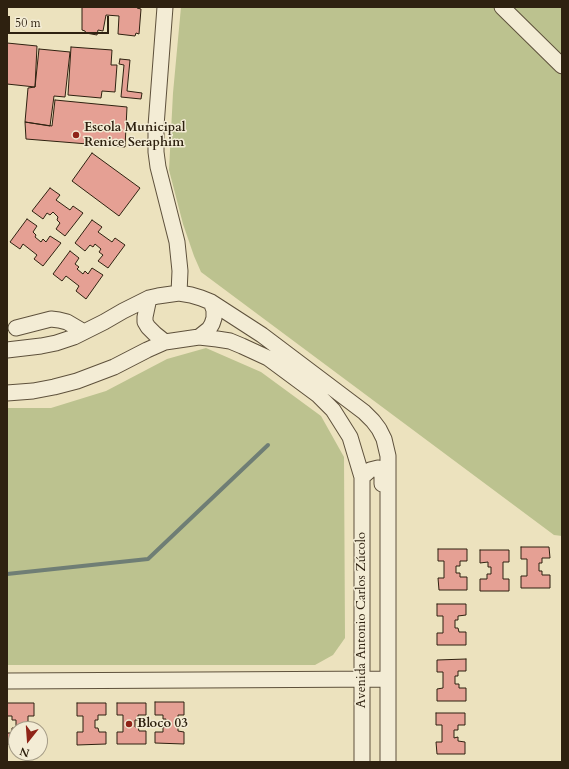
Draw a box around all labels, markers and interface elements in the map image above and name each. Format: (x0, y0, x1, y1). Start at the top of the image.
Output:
scale bar (10, 8, 111, 34)
text: 50 m (15, 15, 41, 31)
place label: Escola Municipal Renice Seraphim (84, 120, 186, 151)
marker: Escola Municipal Renice Seraphim (71, 130, 81, 140)
street label: Avenida Antonio Carlos Zúcolo (354, 532, 370, 708)
place label: Bloco 03 (137, 716, 188, 732)
marker: Bloco 03 (124, 719, 134, 729)
north arrow (8, 721, 48, 761)
text: N (18, 743, 31, 761)

